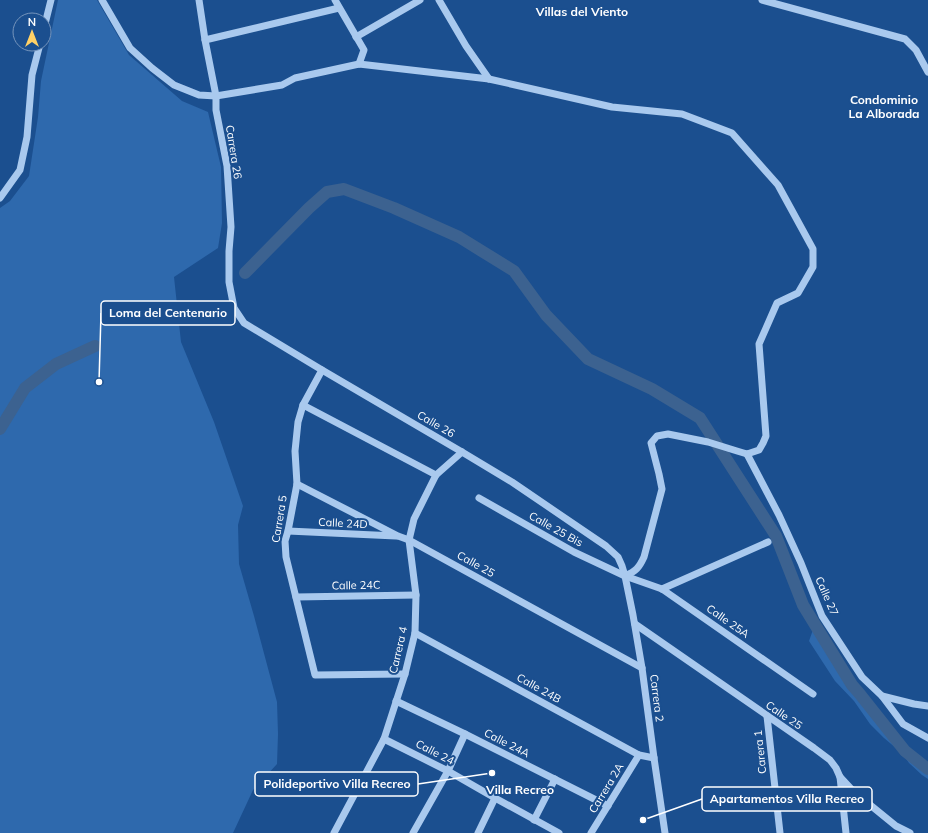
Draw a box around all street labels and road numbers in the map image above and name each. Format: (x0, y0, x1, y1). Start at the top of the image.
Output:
street label: Carrera 26 (223, 124, 245, 180)
street label: Calle 26 (415, 408, 458, 441)
street label: Carrera 5 (268, 494, 290, 544)
street label: Calle 25 Bis (527, 508, 585, 550)
street label: Calle 24D (318, 515, 368, 531)
street label: Calle 25 (455, 548, 498, 580)
street label: Calle 27 (812, 574, 842, 618)
street label: Calle 24C (331, 578, 381, 592)
street label: Calle 25A (704, 601, 752, 641)
street label: Carrera 4 (386, 625, 410, 675)
street label: Calle 24B (514, 670, 564, 706)
street label: Carrera 2 (647, 673, 667, 723)
street label: Calle 25 (763, 698, 805, 733)
street label: Calle 24A (482, 726, 532, 760)
street label: Carera 1 (751, 729, 769, 775)
street label: Calle 24 (413, 736, 457, 768)
street label: Carrera 2A (586, 760, 626, 816)

